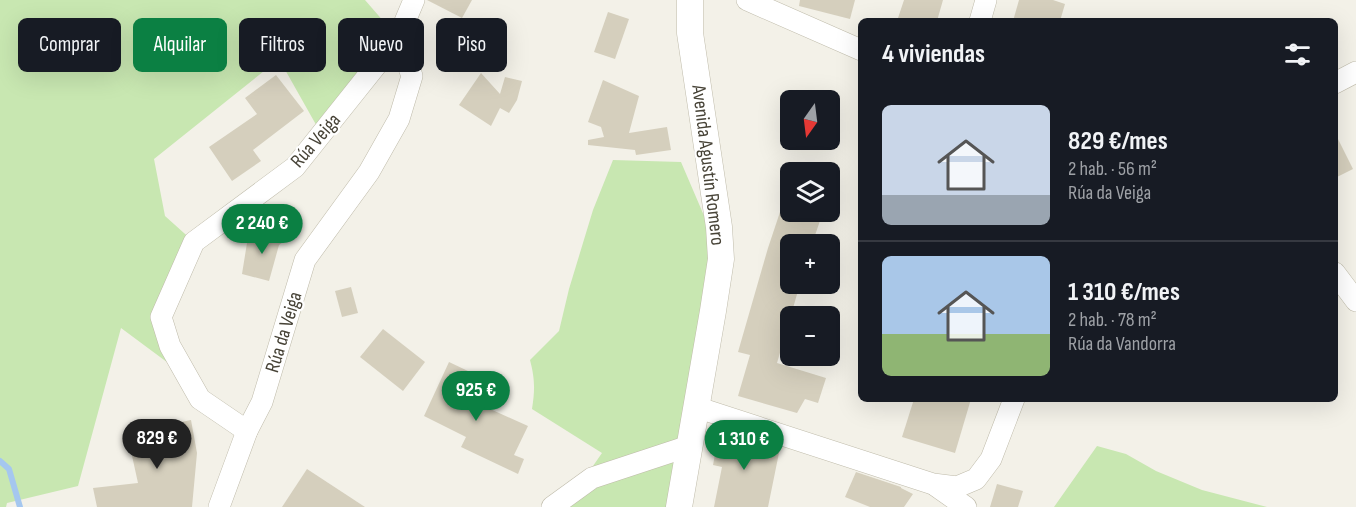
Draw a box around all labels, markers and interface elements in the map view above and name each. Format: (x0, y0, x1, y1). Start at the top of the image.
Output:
chip: Comprar (18, 18, 121, 72)
chip: Alquilar (133, 18, 227, 72)
chip: Filtros (239, 18, 326, 72)
chip: Nuevo (338, 18, 424, 72)
chip: Piso (436, 18, 507, 72)
icon: filters (1281, 38, 1314, 71)
text: 4 viviendas (882, 39, 985, 70)
street label: Avenida Agustín Romero (686, 83, 730, 247)
north arrow (780, 90, 840, 150)
map controls (780, 90, 840, 366)
street label: Rúa Veiga (286, 109, 346, 173)
text: 829 €/mes (1068, 126, 1168, 157)
icon: home (930, 129, 1002, 201)
text: 2 hab. · 56 m² (1068, 157, 1157, 181)
button: layers (780, 162, 840, 222)
text: Rúa da Veiga (1068, 181, 1151, 205)
pin: 2 240 € (207, 204, 317, 255)
text: 2 240 € (236, 211, 288, 235)
button: + (780, 234, 840, 294)
text: 1 310 €/mes (1068, 277, 1180, 308)
icon: home (930, 280, 1002, 352)
street label: Rúa da Veiga (260, 289, 308, 376)
button: − (780, 306, 840, 366)
text: 2 hab. · 78 m² (1068, 308, 1157, 332)
text: Rúa da Vandorra (1068, 332, 1176, 356)
pin: 925 € (434, 371, 518, 422)
text: 925 € (456, 378, 496, 402)
pin: 829 € (115, 419, 199, 470)
pin: 1 310 € (689, 420, 799, 471)
text: 829 € (136, 426, 178, 450)
text: 1 310 € (719, 427, 769, 451)

